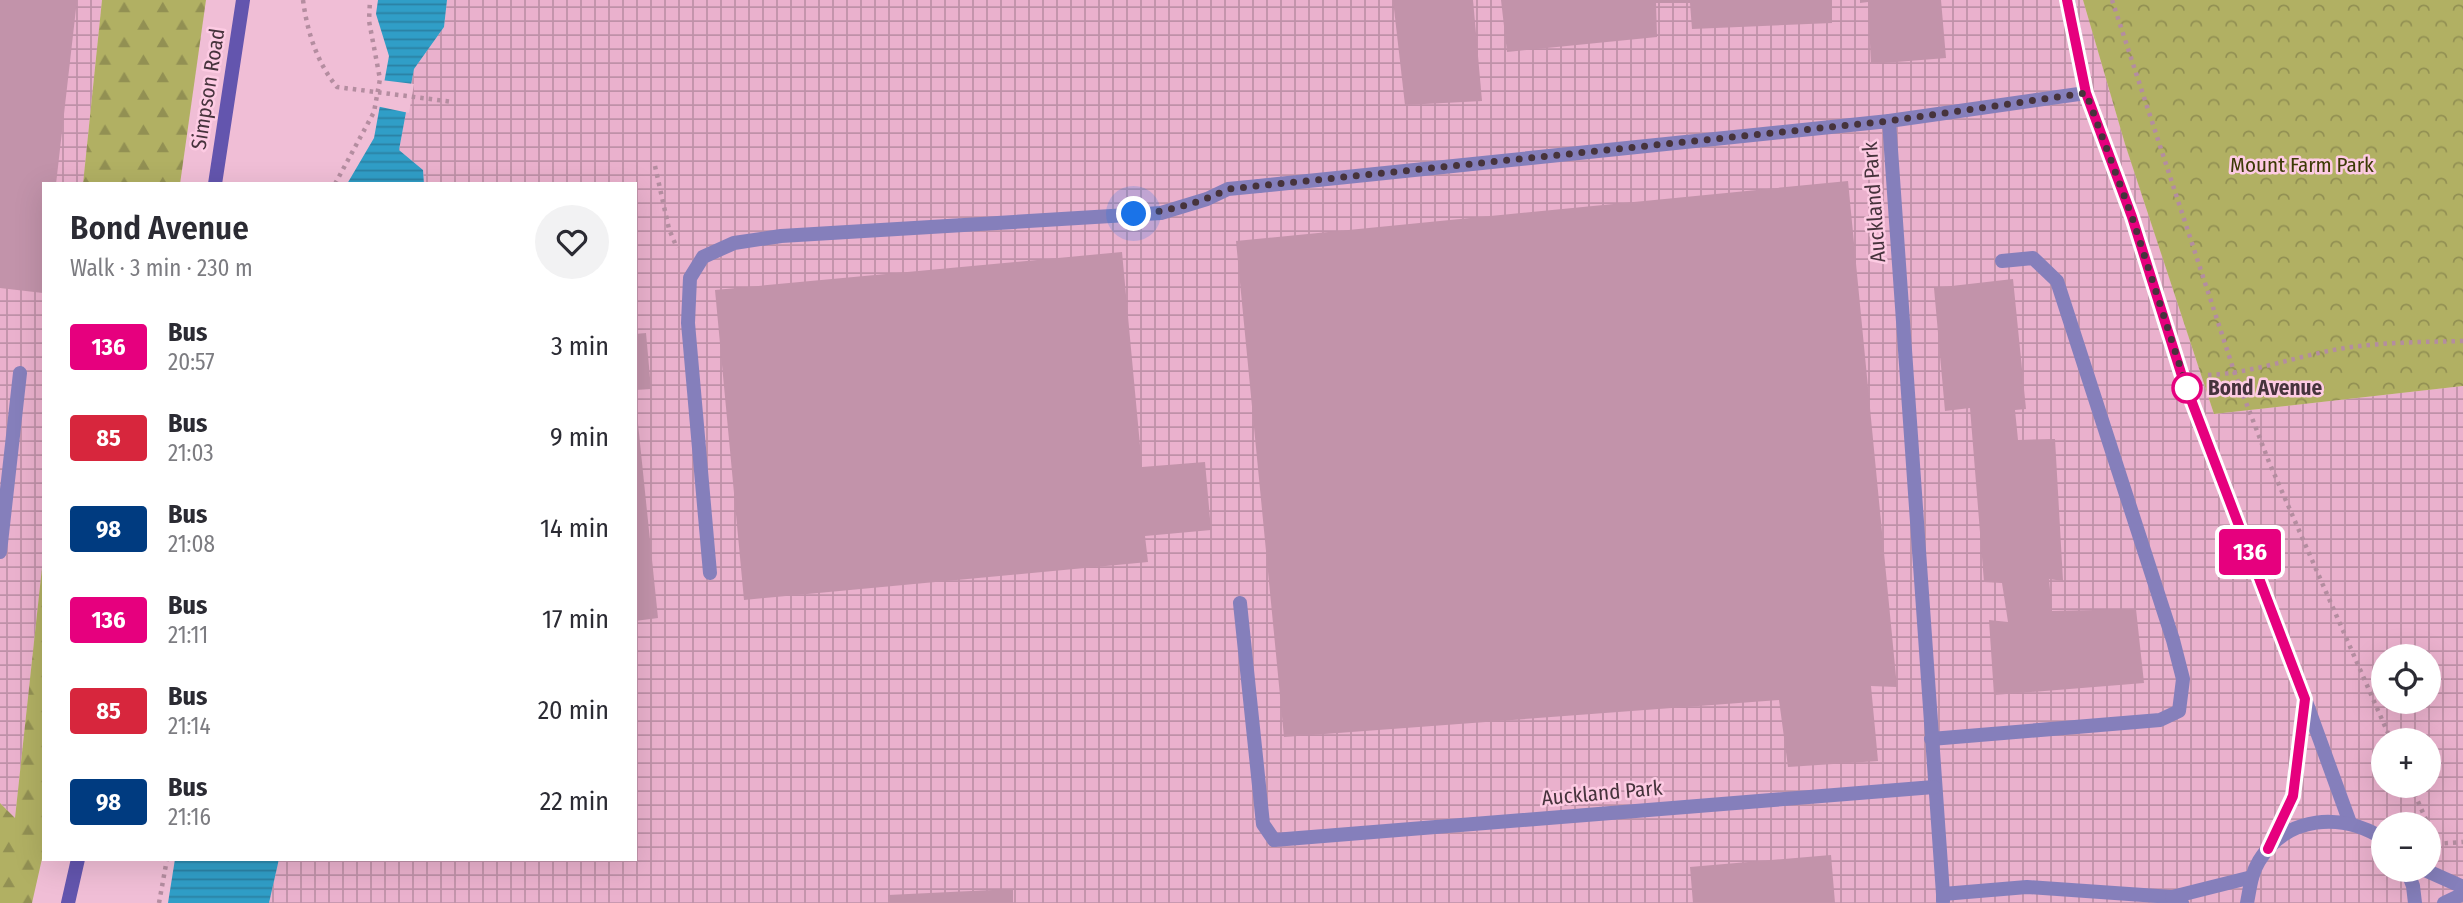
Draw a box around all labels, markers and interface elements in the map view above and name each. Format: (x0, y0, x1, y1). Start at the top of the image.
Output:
street label: Simpson Road (186, 26, 230, 152)
street label: Auckland Park (1857, 140, 1891, 263)
park label: Mount Farm Park (2230, 152, 2374, 178)
your location (1116, 196, 1151, 231)
button: heart (535, 205, 609, 279)
text: Bond Avenue (70, 208, 249, 248)
text: Walk · 3 min · 230 m (70, 254, 253, 282)
text: Bus (168, 317, 207, 348)
text: 3 min (551, 331, 609, 362)
text: 136 (91, 333, 126, 361)
text: 20:57 (168, 348, 214, 376)
marker: Bond Avenue (2172, 373, 2202, 403)
place label: Bond Avenue (2208, 375, 2322, 401)
text: Bus (168, 408, 207, 439)
text: 9 min (550, 422, 609, 453)
text: 85 (96, 424, 121, 452)
text: 21:03 (168, 439, 214, 467)
text: Bus (168, 499, 207, 530)
text: 14 min (540, 513, 609, 544)
text: 98 (96, 515, 121, 543)
line badge: 136 (2210, 529, 2290, 575)
text: 21:08 (168, 530, 215, 558)
text: 136 (2233, 538, 2267, 566)
text: Bus (168, 590, 207, 621)
text: 17 min (542, 604, 609, 635)
text: 136 (91, 606, 126, 634)
text: 21:11 (168, 621, 208, 649)
map controls (2371, 644, 2441, 882)
button: locate (2371, 644, 2441, 714)
text: Bus (168, 681, 207, 712)
text: 20 min (538, 695, 609, 726)
text: 85 (96, 697, 121, 725)
text: 21:14 (168, 712, 211, 740)
button: + (2371, 728, 2441, 798)
text: Bus (168, 772, 207, 803)
street label: Auckland Park (1541, 775, 1664, 811)
text: 22 min (540, 786, 609, 817)
text: 98 (96, 788, 121, 816)
text: 21:16 (168, 803, 211, 831)
button: − (2371, 812, 2441, 882)

